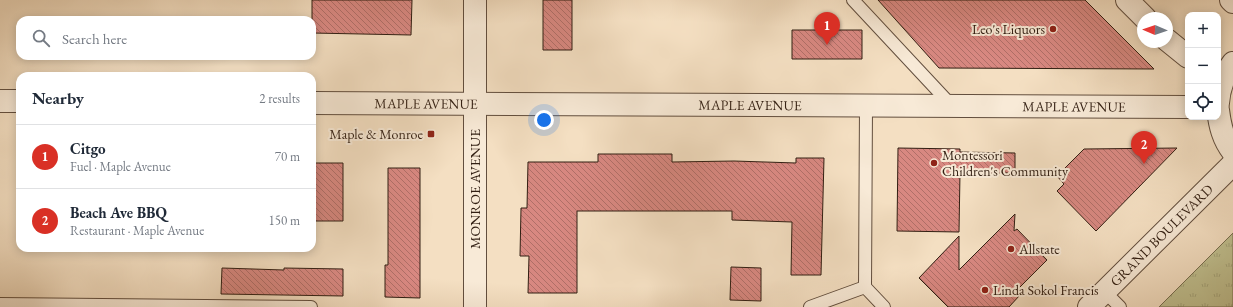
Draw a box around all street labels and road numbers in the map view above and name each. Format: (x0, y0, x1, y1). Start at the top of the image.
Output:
street label: MAPLE AVENUE (374, 94, 478, 113)
street label: MAPLE AVENUE (698, 96, 802, 114)
street label: MAPLE AVENUE (1022, 97, 1126, 116)
street label: MONROE AVENUE (466, 129, 484, 249)
street label: GRAND BOULEVARD (1106, 180, 1217, 290)

